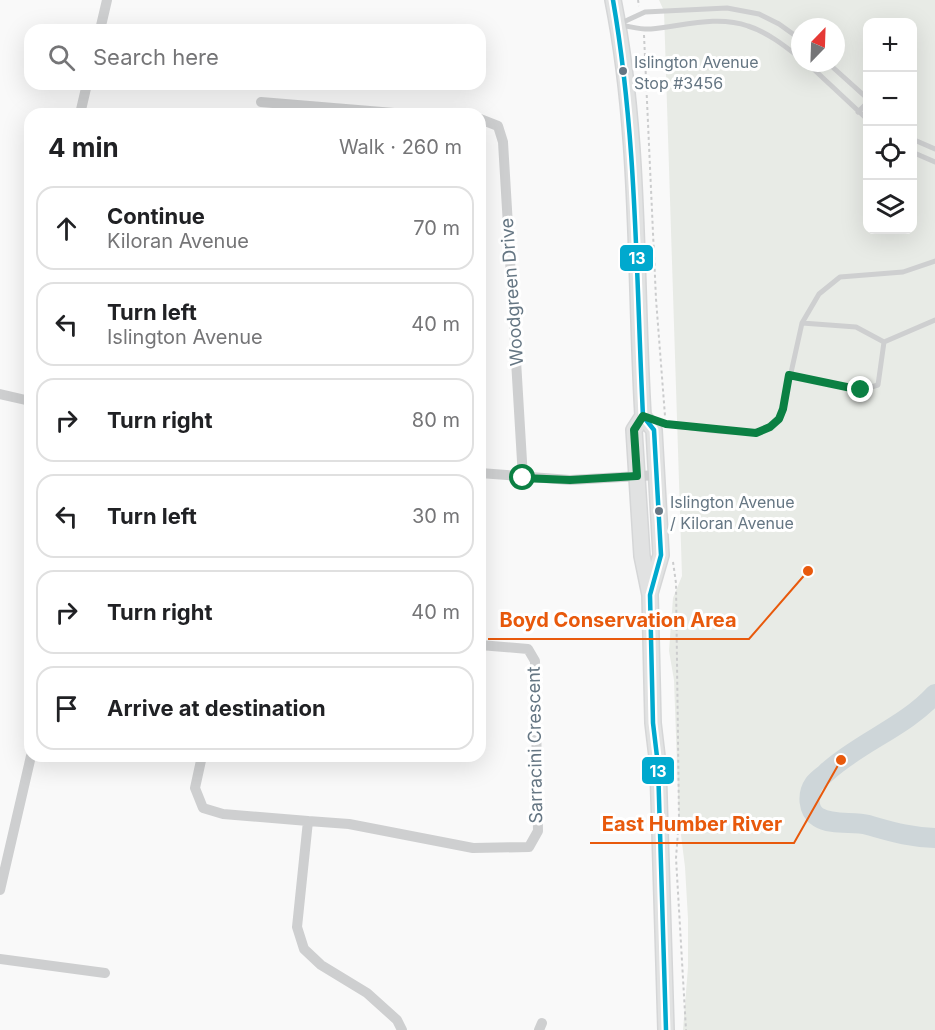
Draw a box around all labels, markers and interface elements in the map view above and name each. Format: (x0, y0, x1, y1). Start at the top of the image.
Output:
north arrow (791, 18, 845, 72)
map controls (863, 18, 917, 234)
button: + (863, 18, 917, 72)
search box (24, 24, 486, 90)
icon: search (45, 41, 78, 74)
text: Search here (93, 44, 219, 70)
place label: Islington Avenue Stop #3456 (634, 52, 759, 93)
marker: Islington Avenue Stop #3456 (617, 65, 629, 77)
button: − (863, 72, 917, 126)
button: locate (863, 126, 917, 180)
text: 4 min (48, 132, 119, 163)
text: Walk · 260 m (339, 135, 462, 159)
button: layers (863, 180, 917, 234)
text: Continue (107, 203, 205, 229)
icon: ahead (50, 212, 83, 245)
text: 70 m (413, 216, 460, 240)
street label: Woodgreen Drive (496, 217, 527, 367)
text: Kiloran Avenue (107, 229, 249, 253)
line badge: 13 (619, 244, 654, 272)
text: 13 (628, 248, 646, 268)
text: Turn left (107, 299, 197, 325)
icon: left (50, 308, 83, 341)
text: 40 m (411, 312, 460, 336)
text: Islington Avenue (107, 325, 263, 349)
route end (847, 376, 873, 402)
icon: right (50, 404, 83, 437)
text: Turn right (107, 407, 213, 433)
text: 80 m (412, 408, 460, 432)
route start (509, 464, 535, 490)
place label: Islington Avenue / Kiloran Avenue (670, 492, 795, 533)
icon: left (50, 500, 83, 533)
text: Turn left (107, 503, 197, 529)
text: 30 m (412, 504, 460, 528)
marker: Islington Avenue / Kiloran Avenue (653, 505, 665, 517)
icon: right (50, 596, 83, 629)
text: Turn right (107, 599, 213, 625)
text: 40 m (411, 600, 460, 624)
callout: Boyd Conservation Area (488, 601, 749, 639)
text: Boyd Conservation Area (499, 608, 737, 632)
street label: Sarracini Crescent (523, 666, 546, 824)
icon: arrive (50, 692, 83, 725)
text: Arrive at destination (107, 695, 326, 721)
line badge: 13 (641, 756, 675, 785)
text: 13 (649, 761, 667, 781)
callout: East Humber River (590, 805, 794, 843)
text: East Humber River (602, 812, 782, 836)

